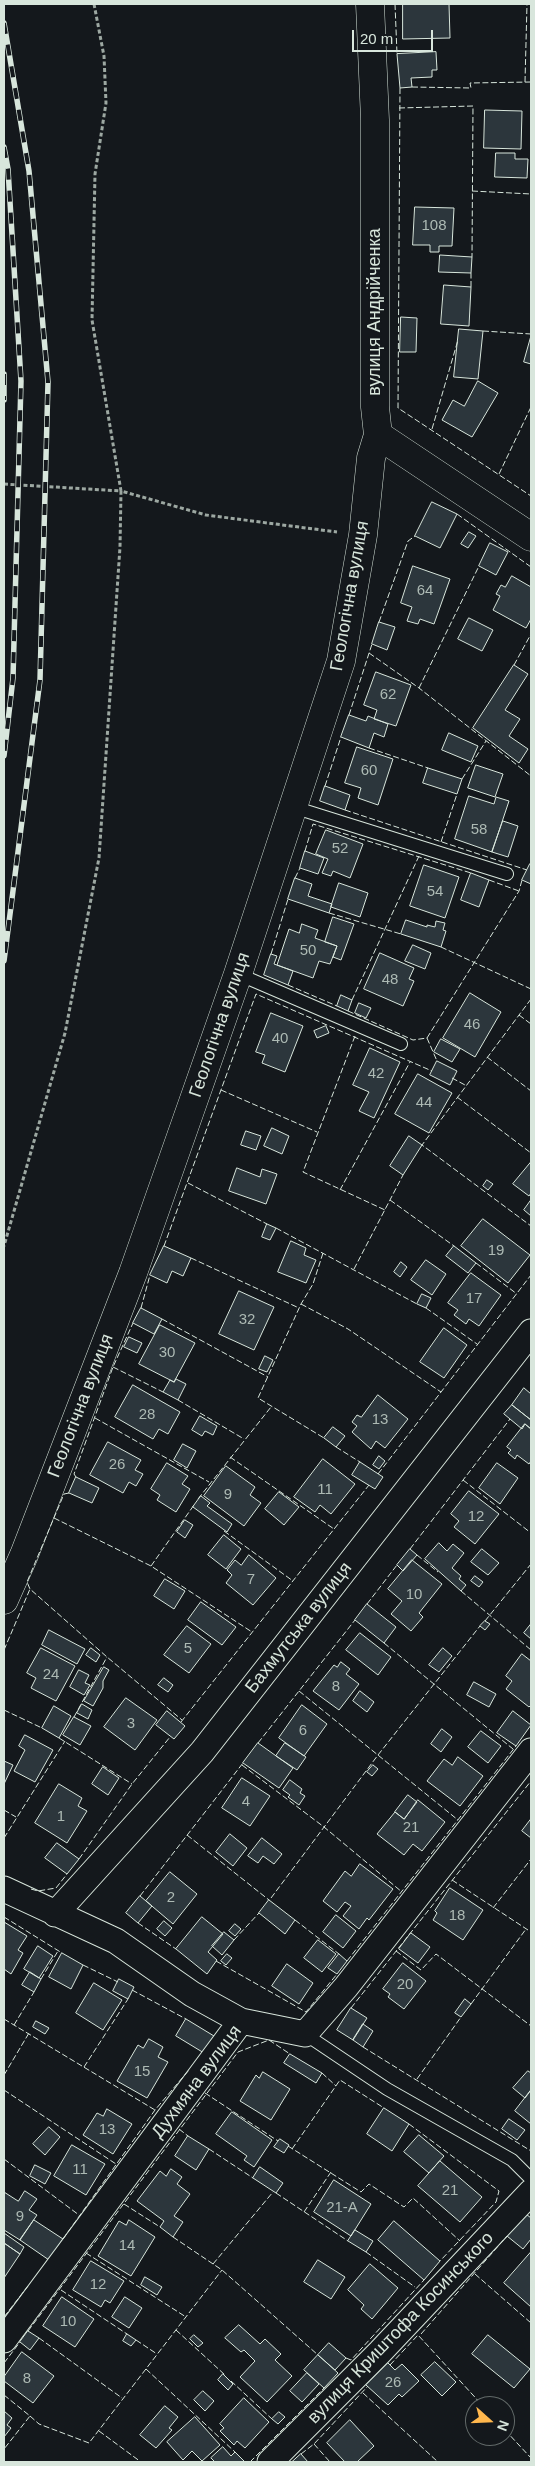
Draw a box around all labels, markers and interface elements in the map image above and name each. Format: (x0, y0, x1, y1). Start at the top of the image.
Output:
scale bar (355, 20, 436, 52)
text: 20 m (360, 30, 393, 47)
house number: 108 (421, 217, 447, 235)
street label: вулиця Андрійченка (364, 228, 386, 396)
street label: Геологічна вулиця (326, 519, 374, 673)
house number: 64 (417, 582, 433, 600)
house number: 62 (380, 686, 396, 704)
house number: 60 (361, 762, 377, 780)
house number: 58 (471, 821, 487, 839)
house number: 52 (332, 840, 348, 858)
house number: 54 (427, 883, 443, 901)
house number: 50 (300, 942, 316, 960)
street label: Геологічна вулиця (185, 950, 255, 1100)
house number: 48 (382, 971, 398, 989)
house number: 46 (464, 1016, 480, 1034)
house number: 40 (272, 1030, 288, 1048)
house number: 42 (368, 1065, 384, 1083)
house number: 44 (416, 1094, 432, 1112)
house number: 19 (488, 1242, 504, 1260)
house number: 17 (466, 1290, 482, 1308)
house number: 32 (239, 1311, 255, 1329)
street label: Геологічна вулиця (44, 1331, 118, 1481)
house number: 30 (159, 1344, 175, 1362)
house number: 28 (139, 1406, 155, 1424)
house number: 13 (372, 1411, 388, 1429)
house number: 26 (109, 1456, 125, 1474)
house number: 11 (317, 1481, 333, 1499)
house number: 9 (224, 1486, 232, 1504)
house number: 12 (468, 1508, 484, 1526)
street label: Бахмутська вулиця (241, 1558, 357, 1698)
house number: 7 (247, 1571, 255, 1589)
house number: 10 (406, 1586, 422, 1604)
house number: 5 (184, 1640, 192, 1658)
house number: 24 (43, 1666, 59, 1684)
house number: 8 (332, 1678, 340, 1696)
house number: 3 (127, 1715, 135, 1733)
house number: 6 (299, 1722, 307, 1740)
house number: 4 (242, 1793, 250, 1811)
house number: 1 (57, 1808, 65, 1826)
house number: 21 (403, 1819, 419, 1837)
house number: 2 (167, 1889, 175, 1907)
house number: 18 (449, 1907, 465, 1925)
house number: 20 (397, 1976, 413, 1994)
street label: Духмяна вулиця (147, 2021, 247, 2143)
house number: 15 (134, 2063, 150, 2081)
house number: 13 (99, 2121, 115, 2139)
house number: 11 (72, 2161, 88, 2179)
house number: 21 (442, 2182, 458, 2200)
house number: 21-А (326, 2199, 358, 2217)
house number: 9 (16, 2208, 24, 2226)
street label: вулиця Криштофа Косинського (303, 2228, 499, 2428)
house number: 14 (119, 2237, 135, 2255)
house number: 12 (90, 2276, 106, 2294)
house number: 10 (60, 2313, 76, 2331)
house number: 8 (23, 2370, 31, 2388)
house number: 26 (385, 2374, 401, 2392)
north arrow (465, 2396, 515, 2446)
text: N (494, 2418, 512, 2433)

